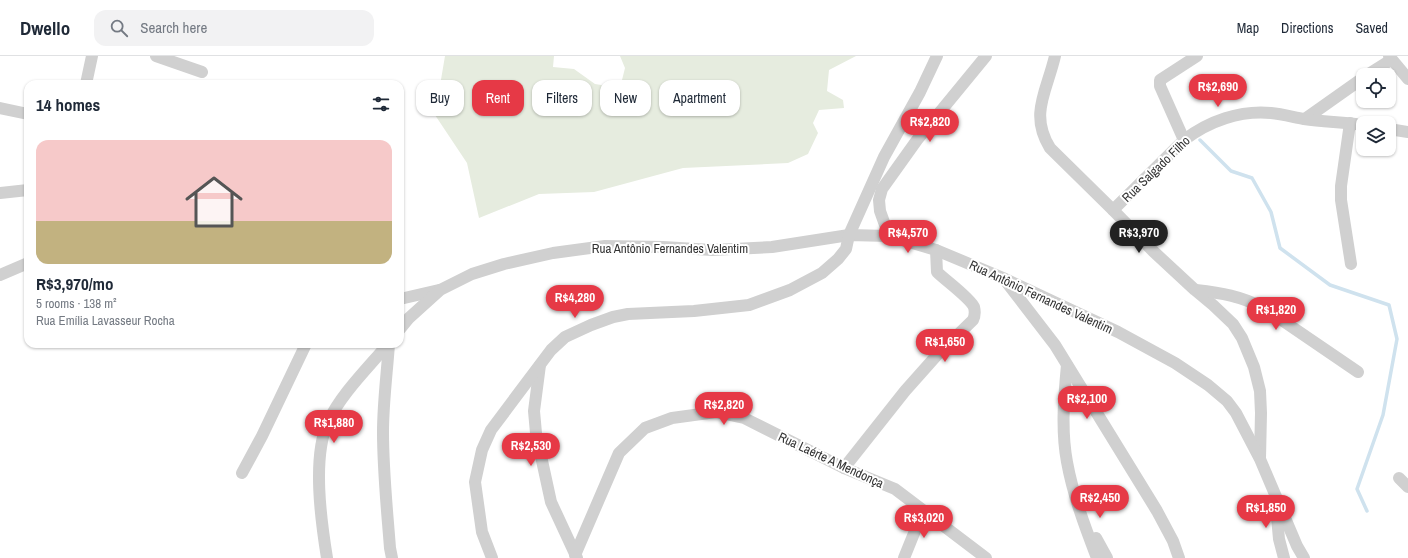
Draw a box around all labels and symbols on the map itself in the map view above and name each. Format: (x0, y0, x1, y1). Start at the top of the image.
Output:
pin: R$2,690 (1181, 74, 1255, 108)
pin: R$2,820 (893, 109, 967, 143)
street label: Rua Salgado Filho (1118, 132, 1194, 206)
pin: R$4,570 (871, 220, 945, 254)
pin: R$3,970 (1102, 220, 1176, 254)
street label: Rua Antônio Fernandes Valentim (592, 240, 748, 257)
street label: Rua Antônio Fernandes Valentim (967, 256, 1116, 338)
pin: R$4,280 (538, 285, 612, 319)
pin: R$1,820 (1239, 297, 1313, 331)
pin: R$1,650 (908, 329, 982, 363)
pin: R$2,100 (1050, 386, 1124, 420)
pin: R$2,820 (687, 392, 761, 426)
pin: R$1,880 (297, 410, 371, 444)
street label: Rua Laérte A Mendonça (776, 428, 886, 492)
pin: R$2,530 (494, 433, 568, 467)
pin: R$2,450 (1063, 485, 1137, 519)
pin: R$1,850 (1229, 495, 1303, 529)
pin: R$3,020 (887, 505, 961, 539)

